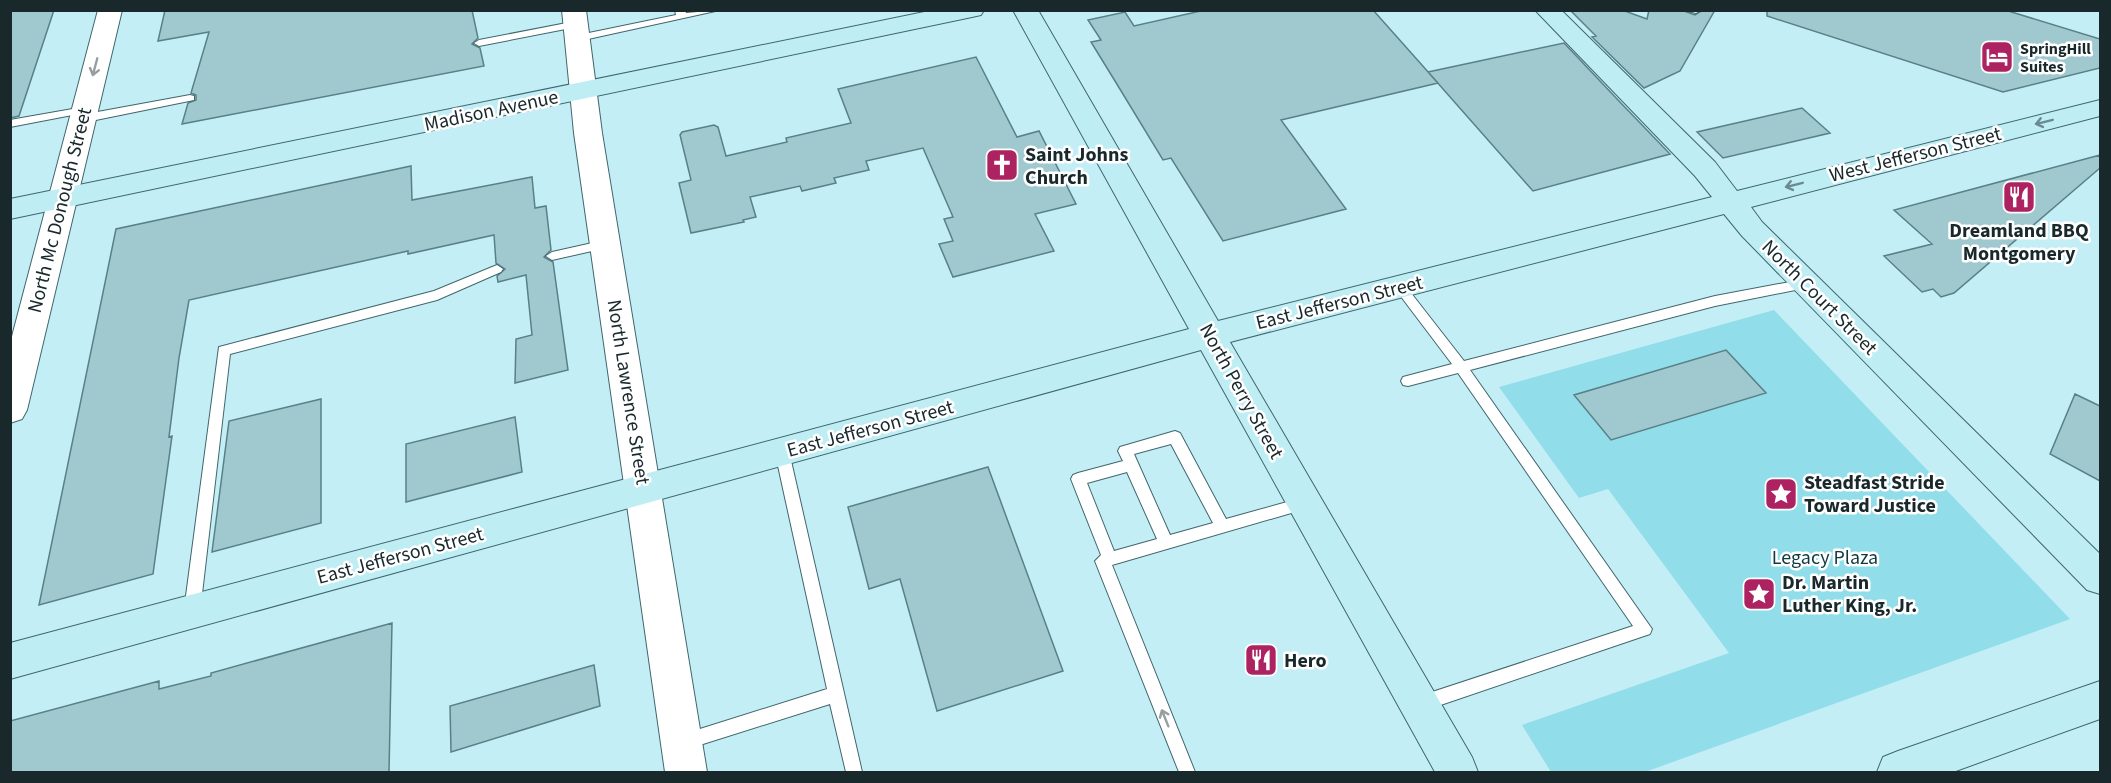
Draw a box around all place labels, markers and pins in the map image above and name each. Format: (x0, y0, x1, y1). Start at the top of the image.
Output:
place label: SpringHill Suites (2020, 38, 2091, 78)
hotel icon: SpringHill Suites (1979, 39, 2015, 75)
place label: Saint Johns Church (1025, 141, 1128, 192)
church icon: Saint Johns Church (984, 147, 1020, 183)
restaurant icon: Dreamland BBQ Montgomery (2001, 179, 2037, 215)
place label: Dreamland BBQ Montgomery (1949, 217, 2089, 268)
place label: Steadfast Stride Toward Justice (1804, 469, 1945, 520)
place icon: Steadfast Stride Toward Justice (1763, 476, 1799, 512)
place label: Dr. Martin Luther King, Jr. (1782, 569, 1917, 620)
place icon: Dr. Martin Luther King, Jr. (1741, 576, 1777, 612)
restaurant icon: Hero (1243, 642, 1279, 678)
place label: Hero (1284, 647, 1327, 675)

